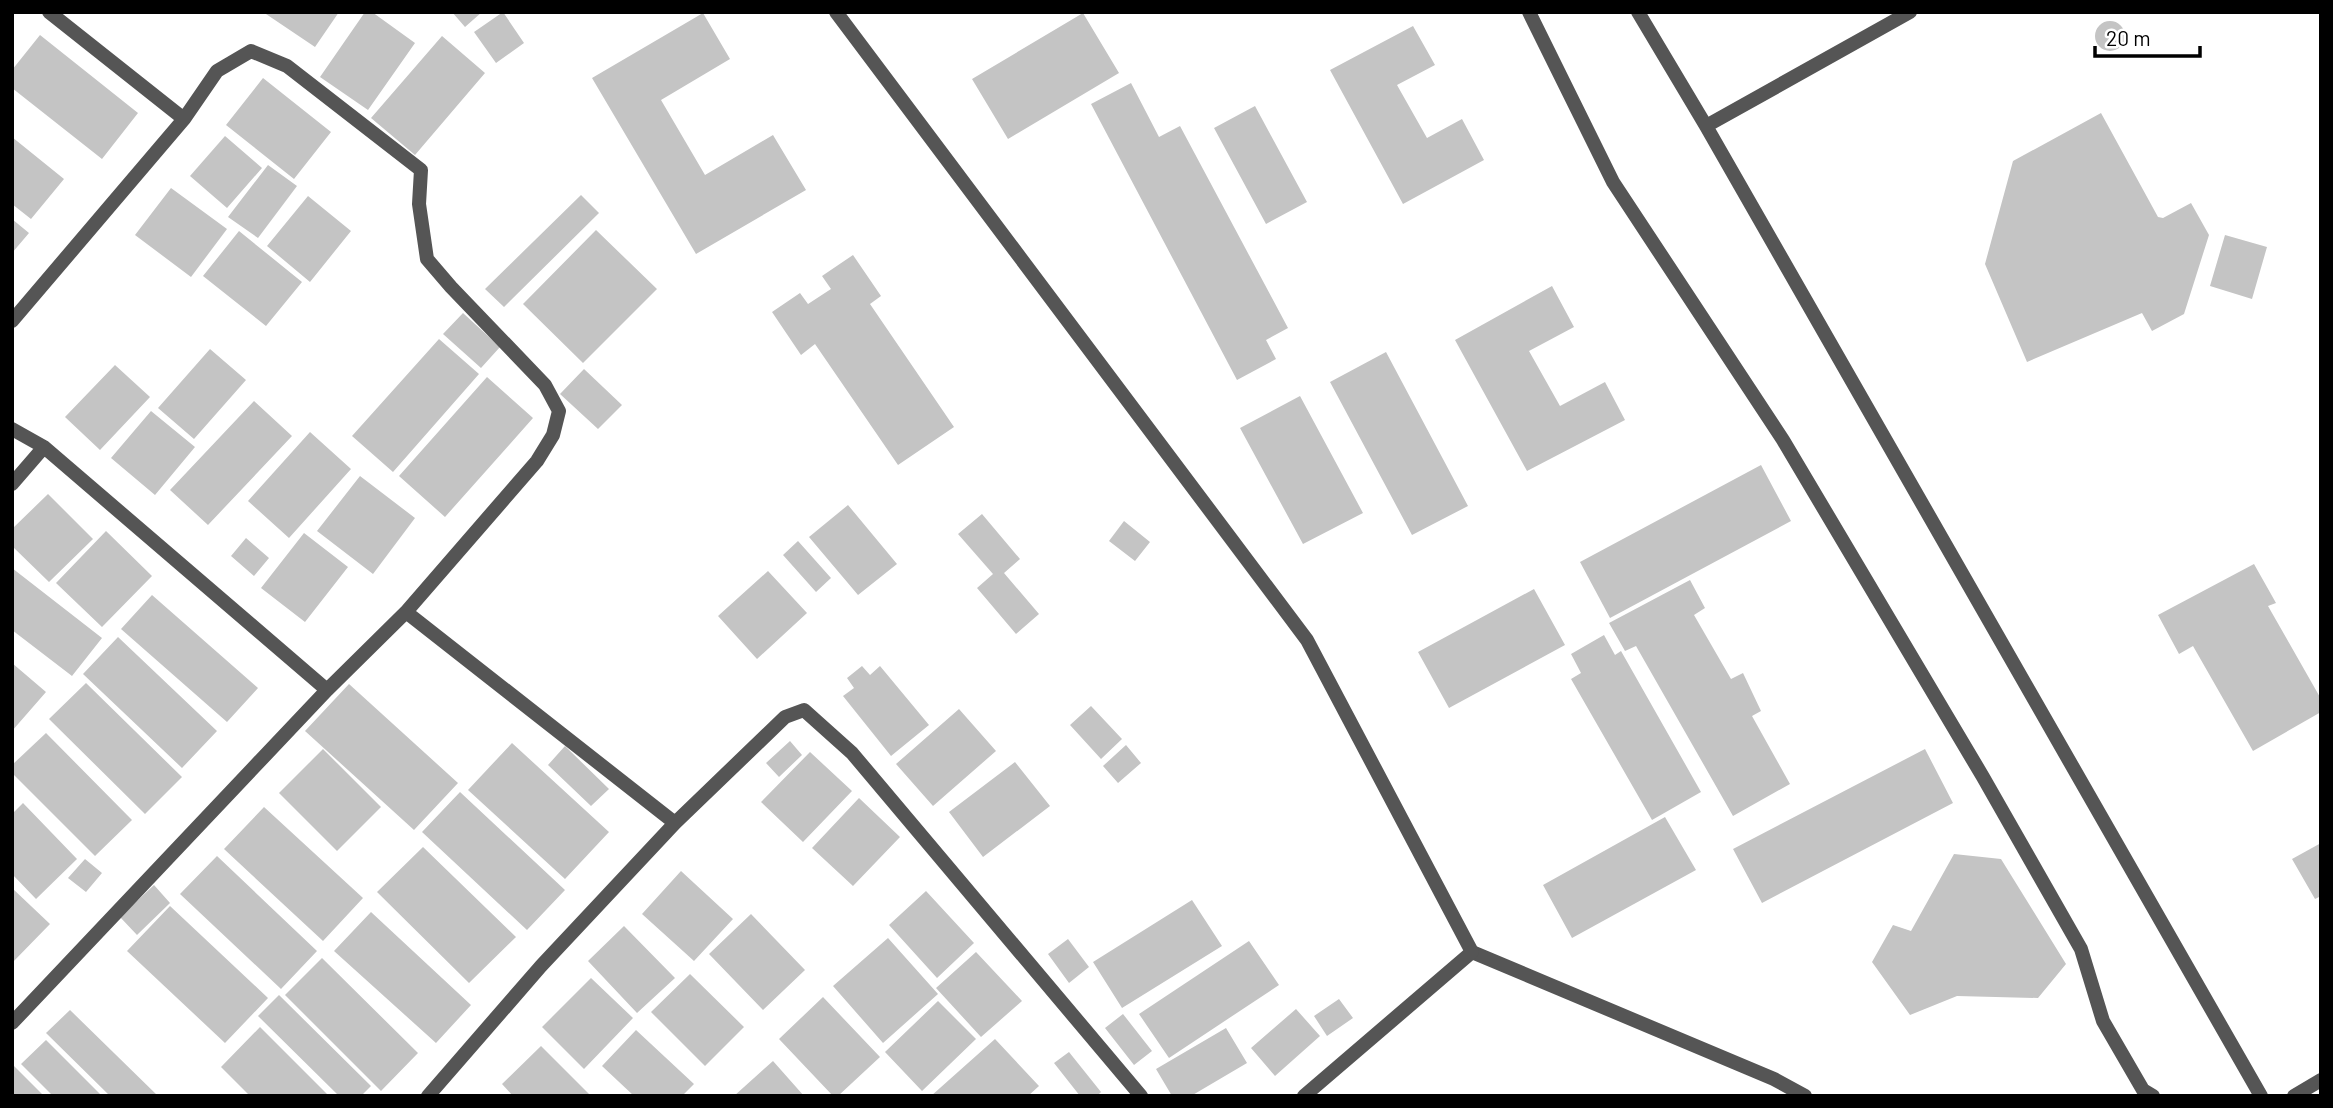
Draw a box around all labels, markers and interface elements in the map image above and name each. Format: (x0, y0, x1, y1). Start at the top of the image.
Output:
scale bar (2095, 14, 2200, 58)
text: 20 m (2106, 25, 2151, 50)

